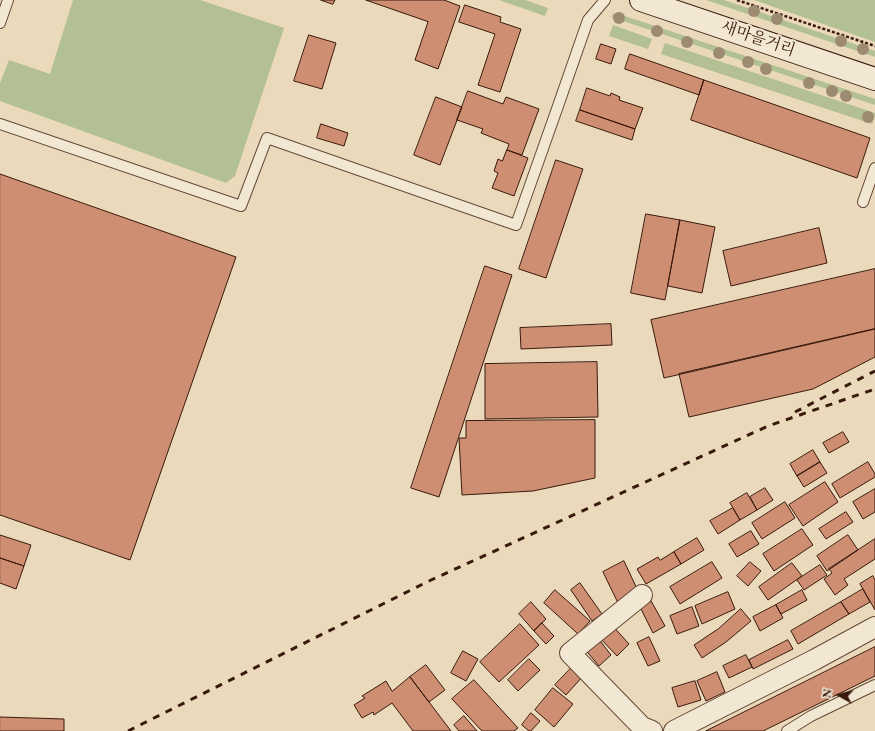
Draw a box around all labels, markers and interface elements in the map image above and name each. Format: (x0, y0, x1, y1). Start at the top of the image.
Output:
street label: 새마을거리 (718, 17, 798, 61)
north arrow (819, 675, 859, 715)
text: N (820, 688, 835, 699)

